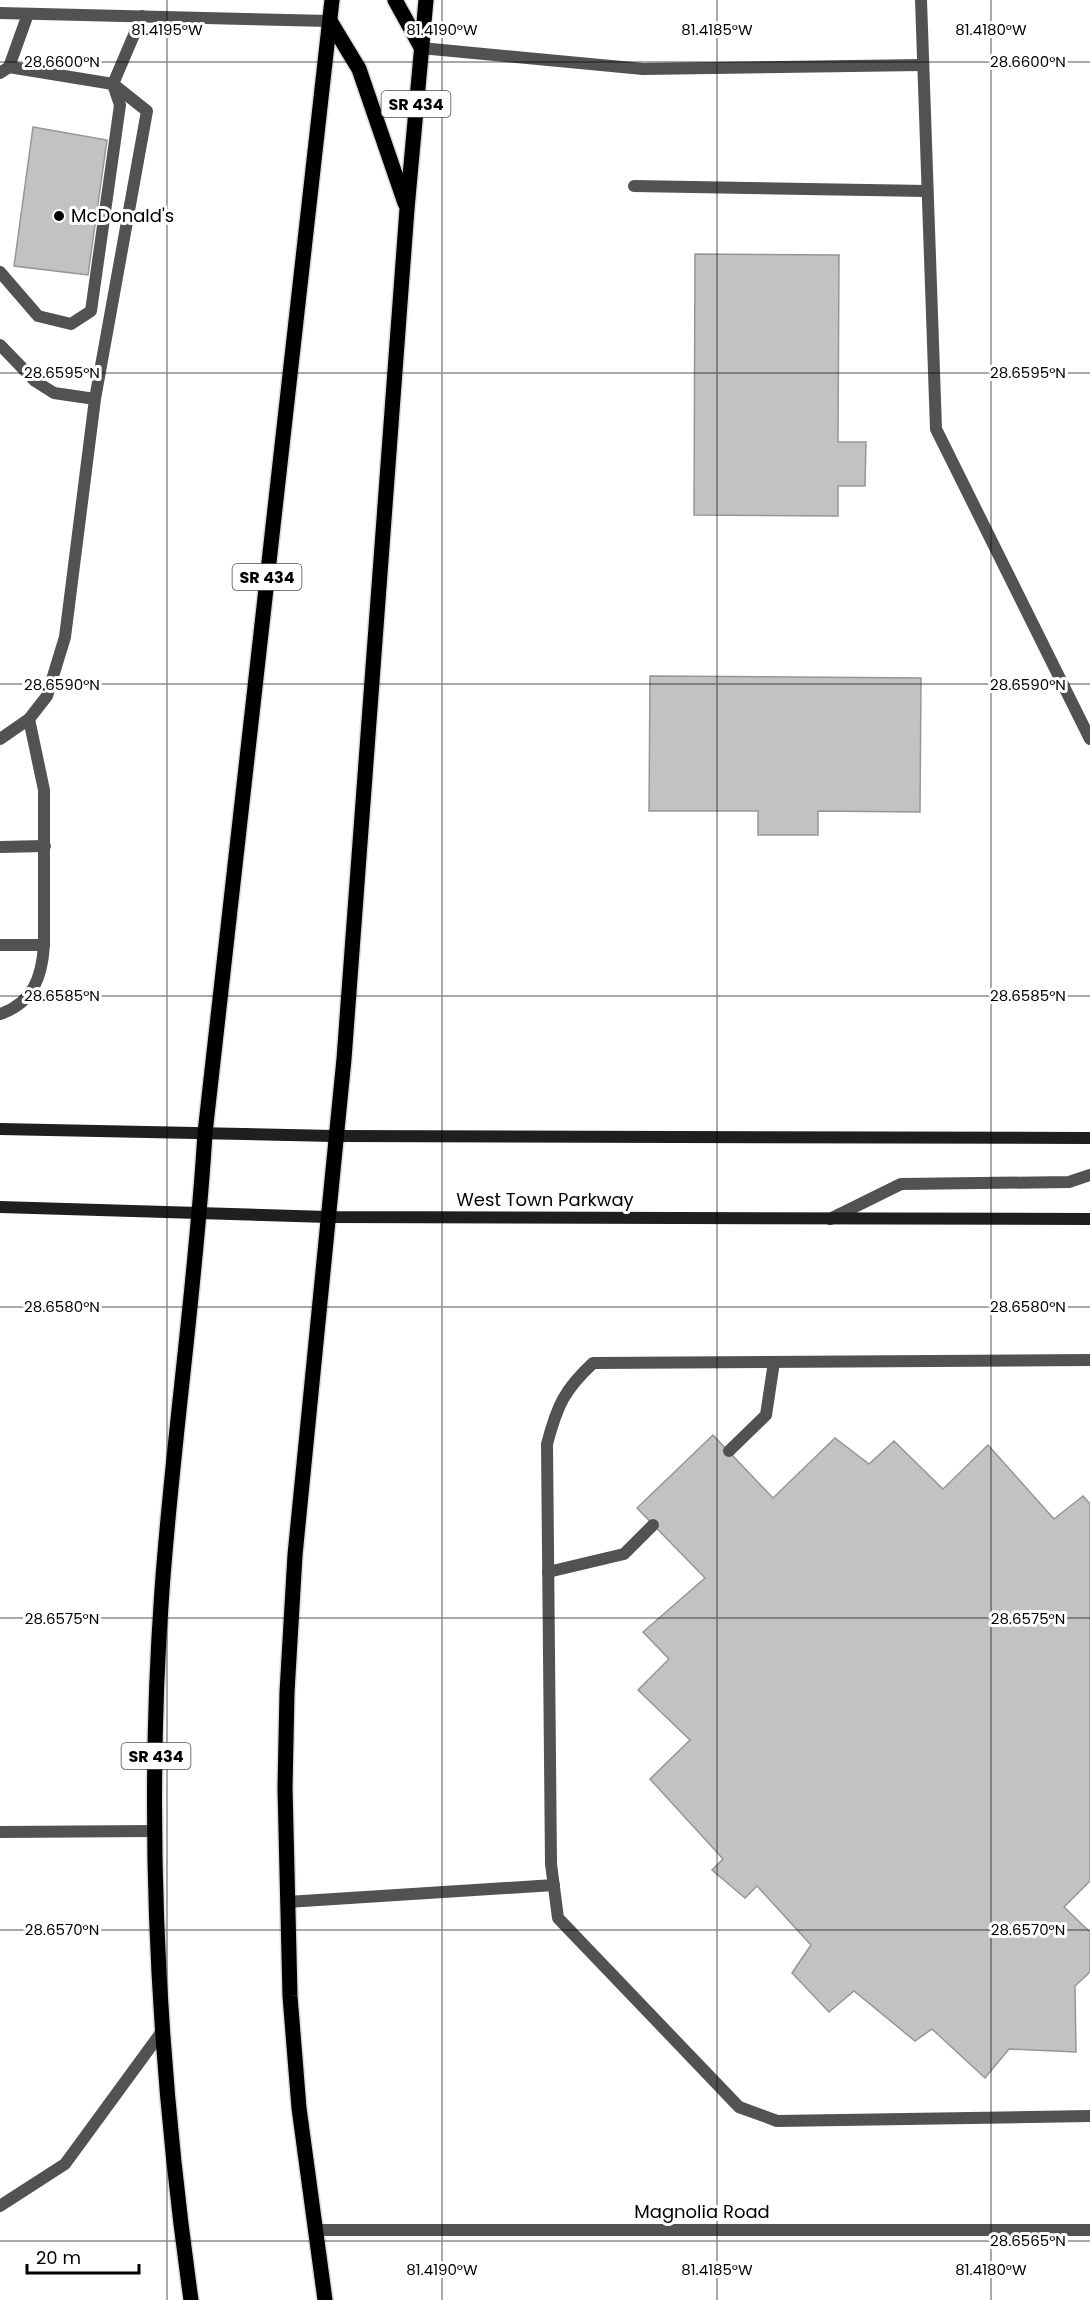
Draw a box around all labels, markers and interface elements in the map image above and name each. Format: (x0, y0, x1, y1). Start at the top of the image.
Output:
text: 81.4195°W (131, 19, 203, 40)
text: 81.4190°W (406, 19, 478, 40)
text: 81.4185°W (681, 19, 753, 40)
text: 81.4180°W (955, 19, 1027, 40)
text: 28.6600°N (24, 51, 100, 72)
text: 28.6600°N (990, 51, 1066, 72)
road number: SR 434 (382, 91, 450, 117)
place label: McDonald's (71, 203, 174, 228)
marker: McDonald's (52, 209, 66, 223)
text: 28.6595°N (24, 362, 100, 383)
text: 28.6595°N (990, 362, 1066, 383)
road number: SR 434 (232, 564, 302, 590)
text: 28.6590°N (24, 674, 100, 695)
text: 28.6590°N (990, 674, 1066, 695)
text: 28.6585°N (24, 985, 100, 1006)
text: 28.6585°N (990, 985, 1066, 1006)
street label: West Town Parkway (456, 1187, 634, 1212)
text: 28.6580°N (24, 1296, 100, 1317)
text: 28.6580°N (990, 1296, 1066, 1317)
text: 28.6575°N (25, 1608, 99, 1629)
text: 28.6575°N (991, 1608, 1065, 1629)
road number: SR 434 (122, 1743, 190, 1769)
text: 28.6570°N (25, 1919, 99, 1940)
text: 28.6570°N (991, 1919, 1065, 1940)
street label: Magnolia Road (634, 2199, 770, 2224)
text: 28.6565°N (990, 2230, 1066, 2251)
scale bar (27, 2237, 140, 2275)
text: 20 m (36, 2245, 81, 2270)
text: 81.4190°W (406, 2259, 478, 2280)
text: 81.4185°W (681, 2259, 753, 2280)
text: 81.4180°W (955, 2259, 1027, 2280)

